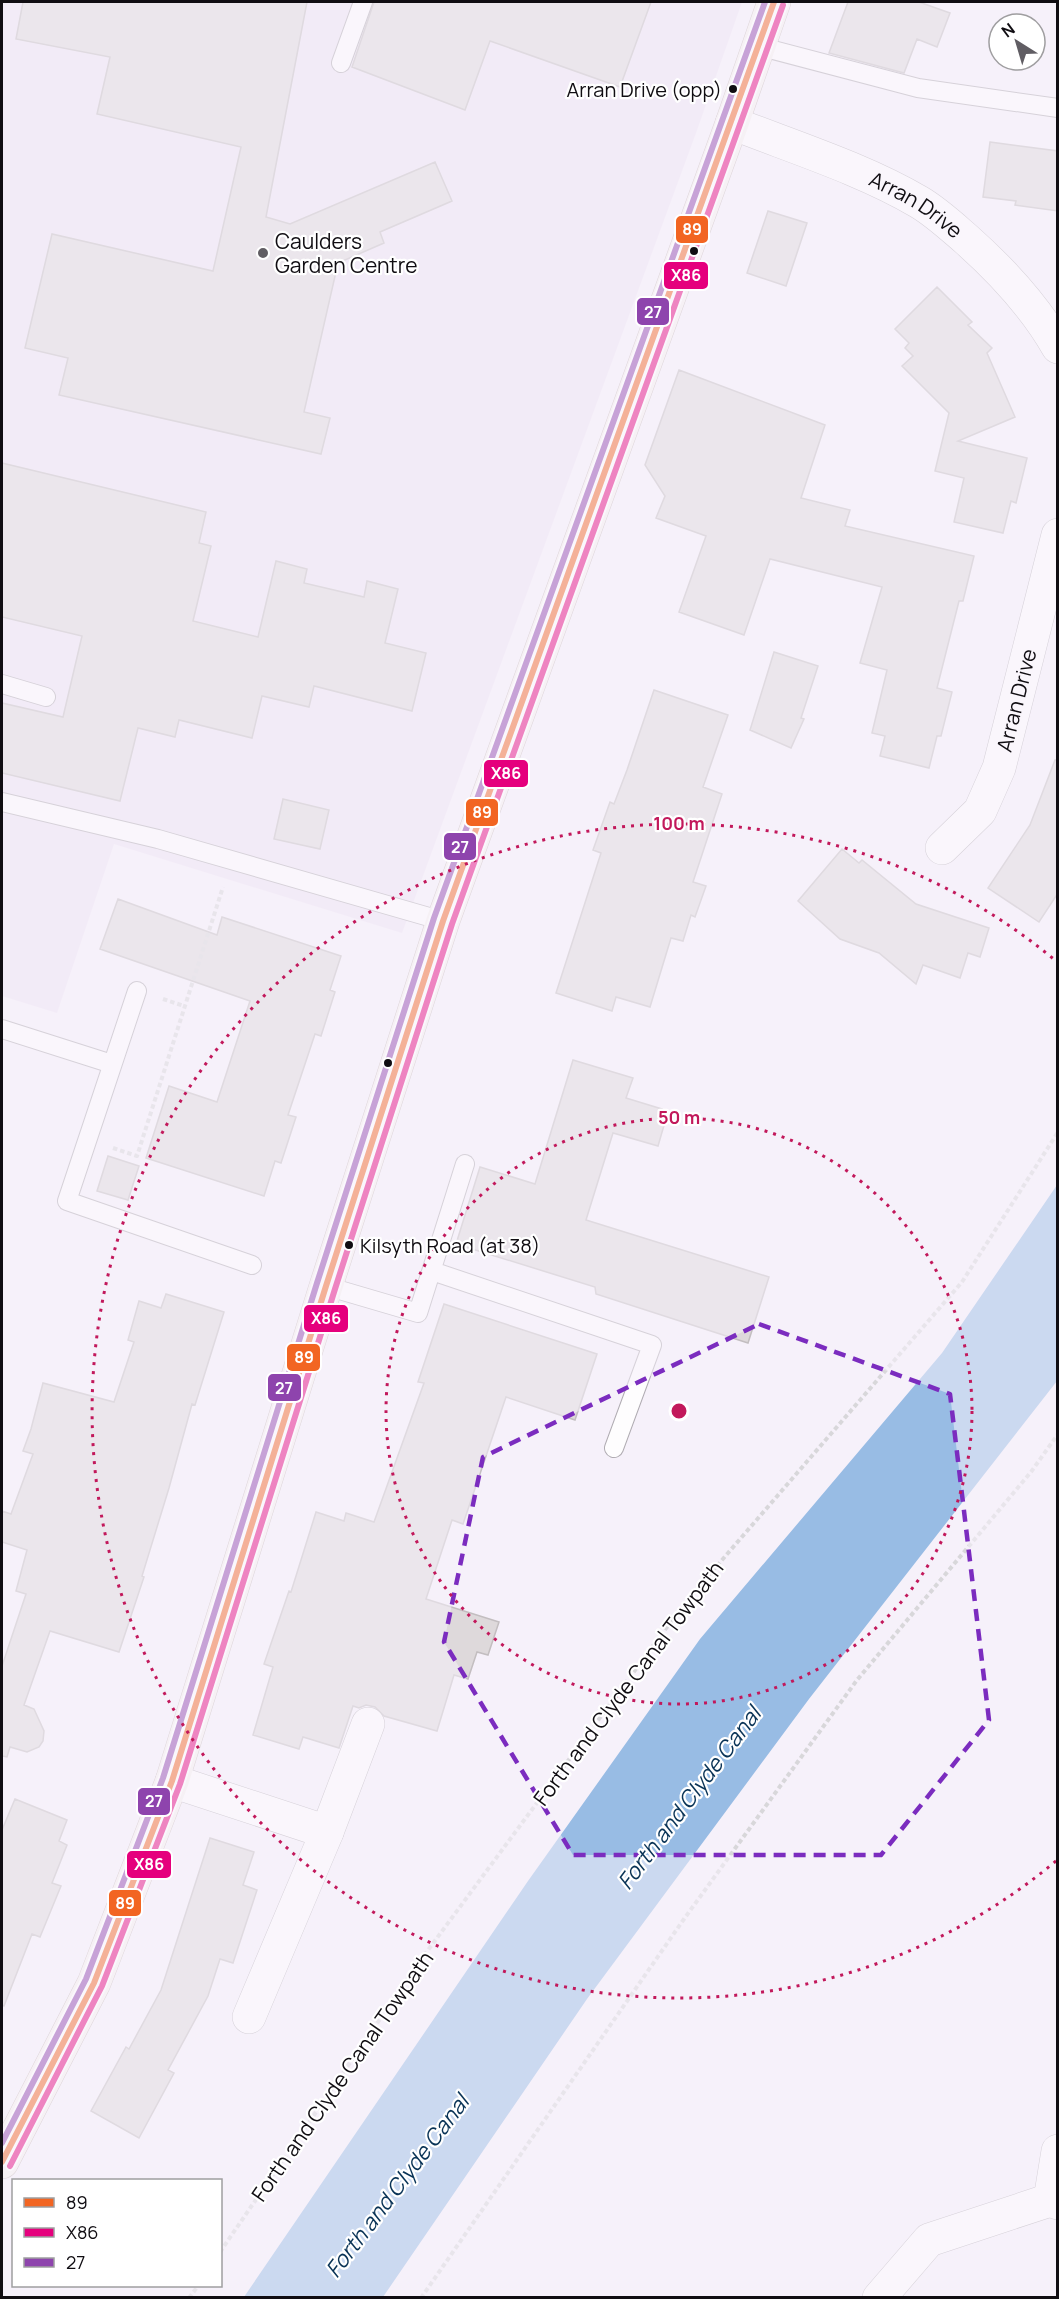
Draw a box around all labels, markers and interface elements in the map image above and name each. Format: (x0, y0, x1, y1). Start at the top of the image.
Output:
north arrow (987, 12, 1047, 72)
text: N (997, 18, 1019, 42)
place label: Arran Drive (opp) (567, 76, 722, 103)
marker: Arran Drive (opp) (727, 83, 739, 95)
street label: Arran Drive (865, 165, 969, 244)
line badge: 89 (675, 215, 709, 244)
text: 89 (682, 218, 702, 240)
place label: Caulders Garden Centre (275, 227, 417, 279)
unlabelled marker (688, 245, 700, 257)
marker: Caulders Garden Centre (256, 246, 270, 260)
line badge: X86 (663, 261, 709, 290)
text: X86 (671, 264, 701, 286)
line badge: 27 (636, 297, 670, 326)
text: 27 (644, 301, 662, 323)
street label: Arran Drive (990, 646, 1043, 755)
line badge: X86 (483, 759, 529, 788)
text: X86 (491, 762, 521, 784)
line badge: 89 (465, 798, 499, 827)
text: 89 (472, 801, 492, 823)
text: 100 m (653, 811, 705, 835)
line badge: 27 (443, 832, 477, 861)
text: 27 (451, 836, 469, 858)
unlabelled marker (382, 1057, 394, 1069)
text: 50 m (658, 1105, 700, 1129)
place label: Kilsyth Road (at 38) (360, 1232, 540, 1259)
marker: Kilsyth Road (at 38) (343, 1239, 355, 1251)
line badge: X86 (303, 1304, 349, 1333)
text: X86 (311, 1307, 341, 1329)
line badge: 89 (286, 1343, 321, 1372)
text: 89 (294, 1346, 314, 1368)
line badge: 27 (267, 1373, 302, 1402)
text: 27 (275, 1377, 293, 1399)
centre of rings (669, 1401, 689, 1421)
street label: Forth and Clyde Canal Towpath (528, 1556, 728, 1810)
water label: Forth and Clyde Canal (612, 1702, 766, 1894)
line badge: 27 (137, 1787, 171, 1816)
text: 27 (145, 1790, 163, 1812)
line badge: X86 (126, 1850, 172, 1879)
text: X86 (134, 1853, 164, 1875)
line badge: 89 (108, 1889, 142, 1917)
text: 89 (115, 1892, 135, 1914)
street label: Forth and Clyde Canal Towpath (246, 1946, 438, 2206)
water label: Forth and Clyde Canal (320, 2090, 474, 2282)
legend (12, 2179, 222, 2287)
text: 89 (66, 2190, 88, 2214)
text: X86 (66, 2220, 99, 2244)
text: 27 (66, 2250, 85, 2274)

